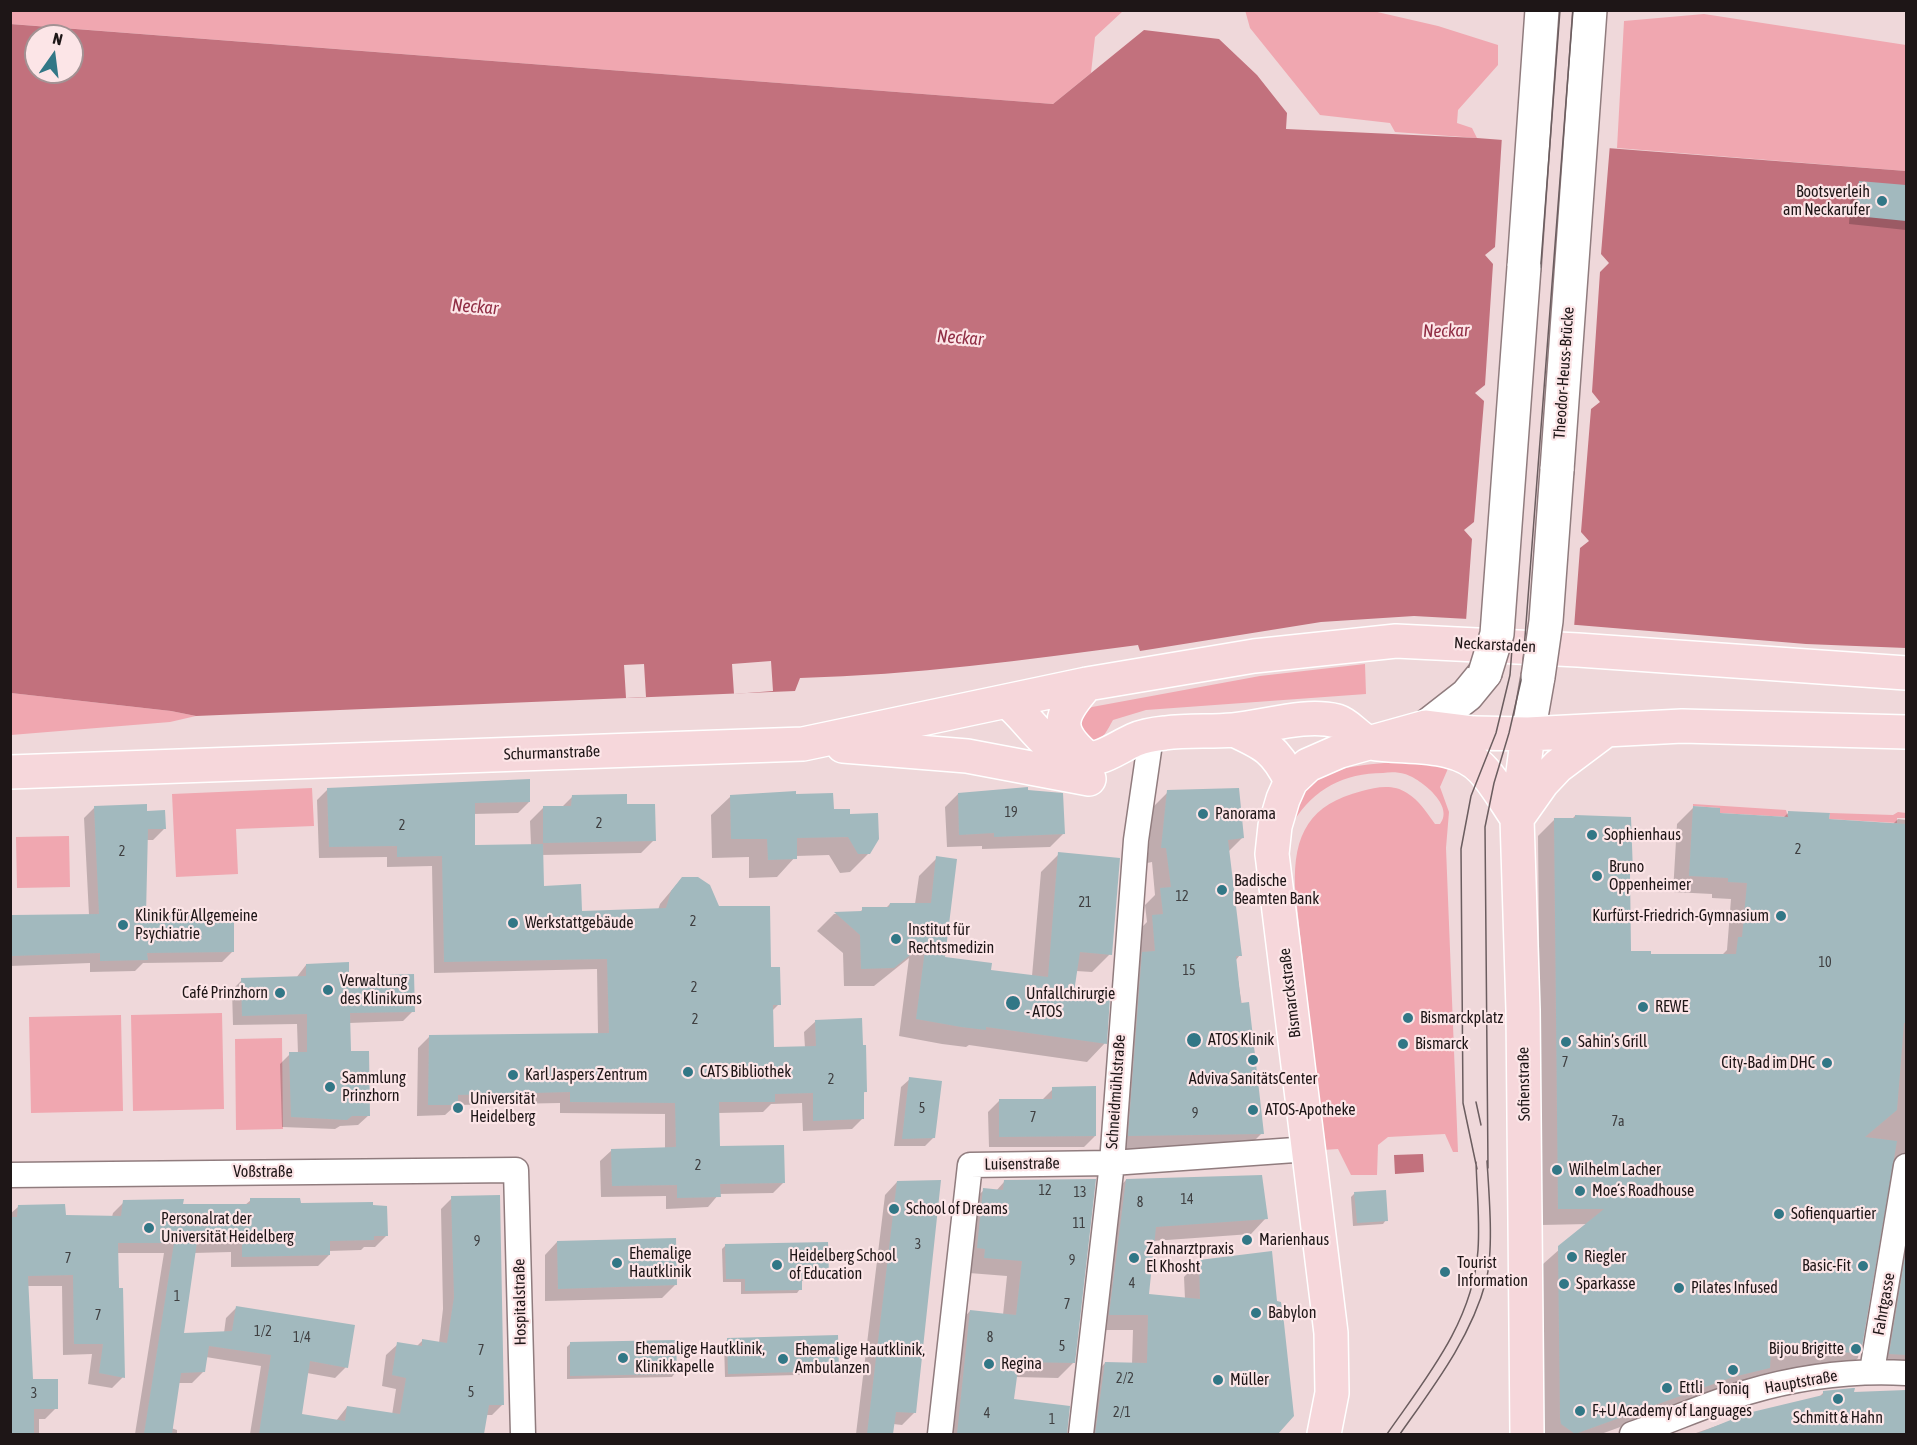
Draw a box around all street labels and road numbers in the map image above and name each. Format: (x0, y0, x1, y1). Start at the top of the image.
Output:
street label: Theodor-Heuss-Brücke (1550, 306, 1578, 440)
street label: Neckarstaden (1454, 633, 1536, 657)
street label: Schurmanstraße (503, 742, 601, 764)
street label: Bismarckstraße (1275, 947, 1305, 1039)
street label: Schneidmühlstraße (1102, 1034, 1130, 1150)
street label: Sofienstraße (1514, 1047, 1534, 1121)
street label: Luisenstraße (984, 1154, 1060, 1174)
street label: Voßstraße (233, 1162, 293, 1182)
street label: Hospitalstraße (510, 1258, 530, 1346)
street label: Fahrtgasse (1869, 1271, 1899, 1337)
street label: Hauptstraße (1763, 1366, 1839, 1398)

